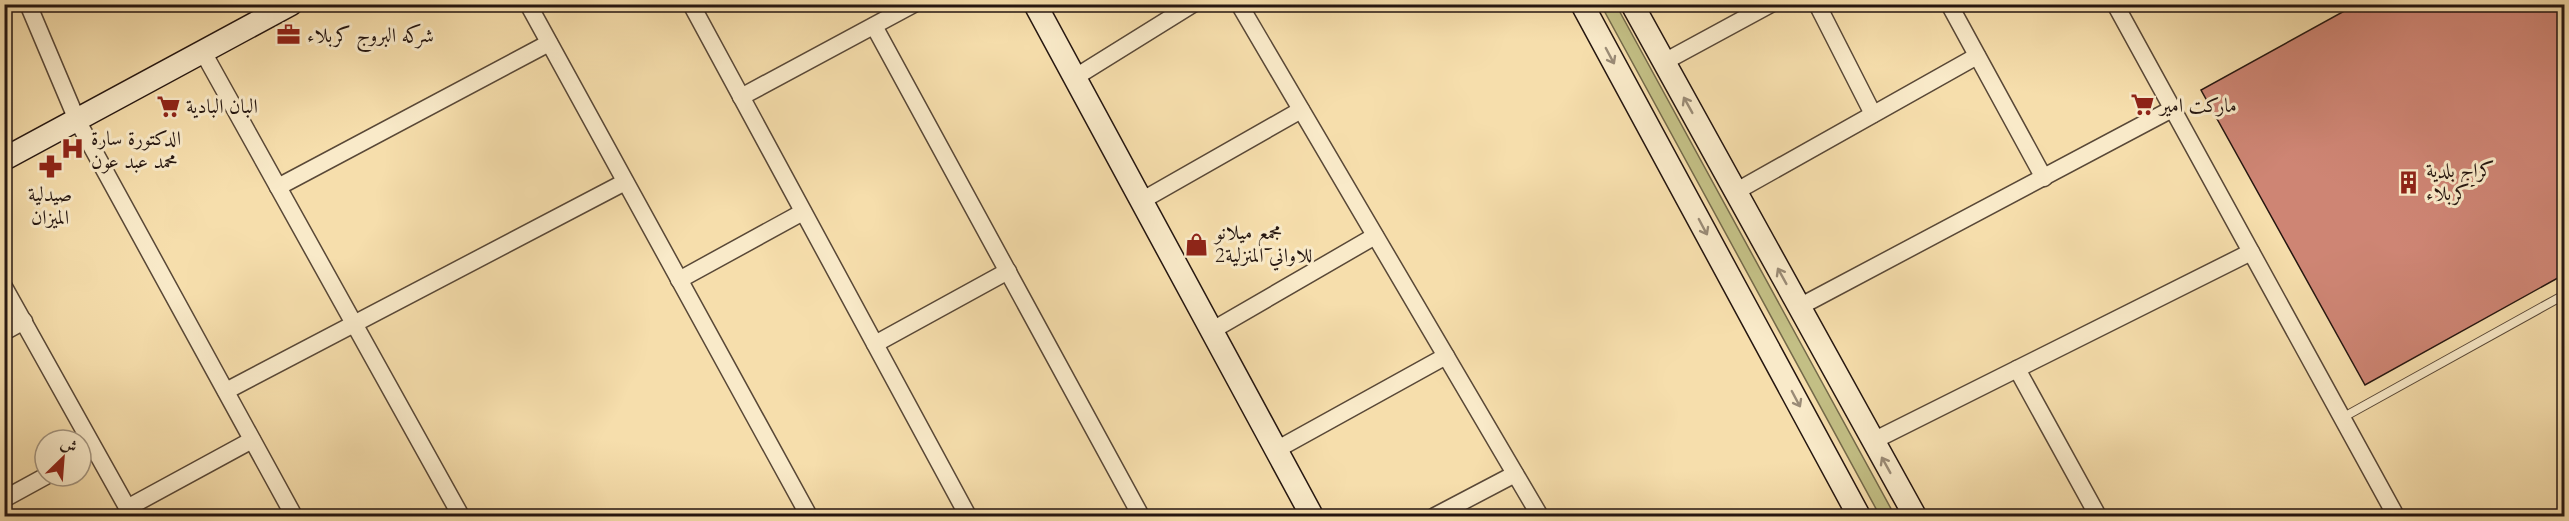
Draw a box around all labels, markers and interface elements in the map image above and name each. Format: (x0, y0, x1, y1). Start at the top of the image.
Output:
office icon: شركه البروج كربلاء (276, 22, 302, 48)
place label: شركه البروج كربلاء (307, 22, 434, 53)
one-way arrow (1604, 47, 1616, 64)
supermarket icon: ماركت امير (2129, 92, 2155, 118)
place label: ماركت امير (2158, 92, 2237, 119)
supermarket icon: البان البادية (155, 93, 181, 119)
place label: البان البادية (186, 93, 258, 120)
one-way arrow (1682, 97, 1693, 115)
place label: الدكتورة سارة محمد عبد عون (91, 125, 181, 175)
hospital icon: الدكتورة سارة محمد عبد عون (60, 136, 86, 162)
pharmacy icon: صيدلية الميزان (37, 153, 63, 179)
place label: كراج بلدية كربلاء (2426, 157, 2494, 207)
building icon: كراج بلدية كربلاء (2395, 169, 2421, 195)
place label: صيدلية الميزان (28, 181, 72, 231)
one-way arrow (1698, 218, 1709, 236)
place label: مجمع ميلانو للاواني المنزلية2 (1213, 219, 1313, 271)
shop icon: مجمع ميلانو للاواني المنزلية2 (1184, 231, 1210, 257)
one-way arrow (1776, 268, 1788, 285)
one-way arrow (1791, 389, 1802, 407)
north arrow (33, 428, 93, 488)
text: ش (57, 432, 81, 459)
one-way arrow (1880, 457, 1892, 474)

